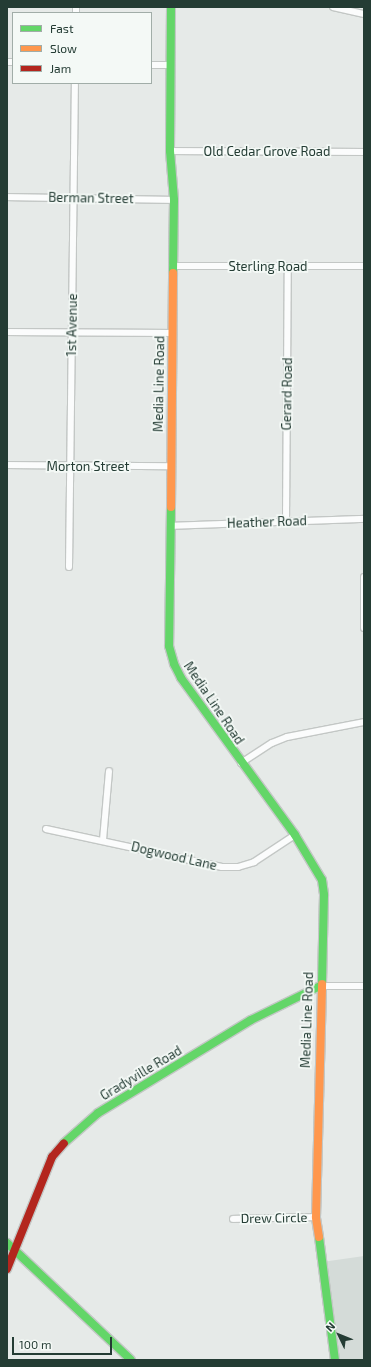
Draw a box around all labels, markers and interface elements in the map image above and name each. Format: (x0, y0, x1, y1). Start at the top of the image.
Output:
legend (12, 12, 152, 84)
text: Fast (50, 21, 73, 35)
text: Slow (50, 41, 77, 55)
text: Jam (50, 61, 71, 75)
street label: Old Cedar Grove Road (203, 143, 331, 159)
street label: Berman Street (48, 189, 134, 207)
street label: Sterling Road (228, 258, 308, 274)
street label: 1st Avenue (64, 293, 80, 357)
street label: Media Line Road (150, 336, 168, 432)
street label: Gerard Road (279, 357, 295, 431)
street label: Morton Street (47, 458, 129, 474)
street label: Heather Road (227, 513, 307, 531)
street label: Media Line Road (181, 659, 247, 747)
street label: Dogwood Lane (130, 839, 218, 873)
street label: Media Line Road (298, 972, 316, 1068)
street label: Gradyville Road (97, 1042, 185, 1104)
street label: Drew Circle (240, 1210, 308, 1226)
north arrow (319, 1315, 359, 1355)
text: N (322, 1319, 337, 1334)
scale bar (14, 1329, 114, 1355)
text: 100 m (19, 1337, 51, 1351)

